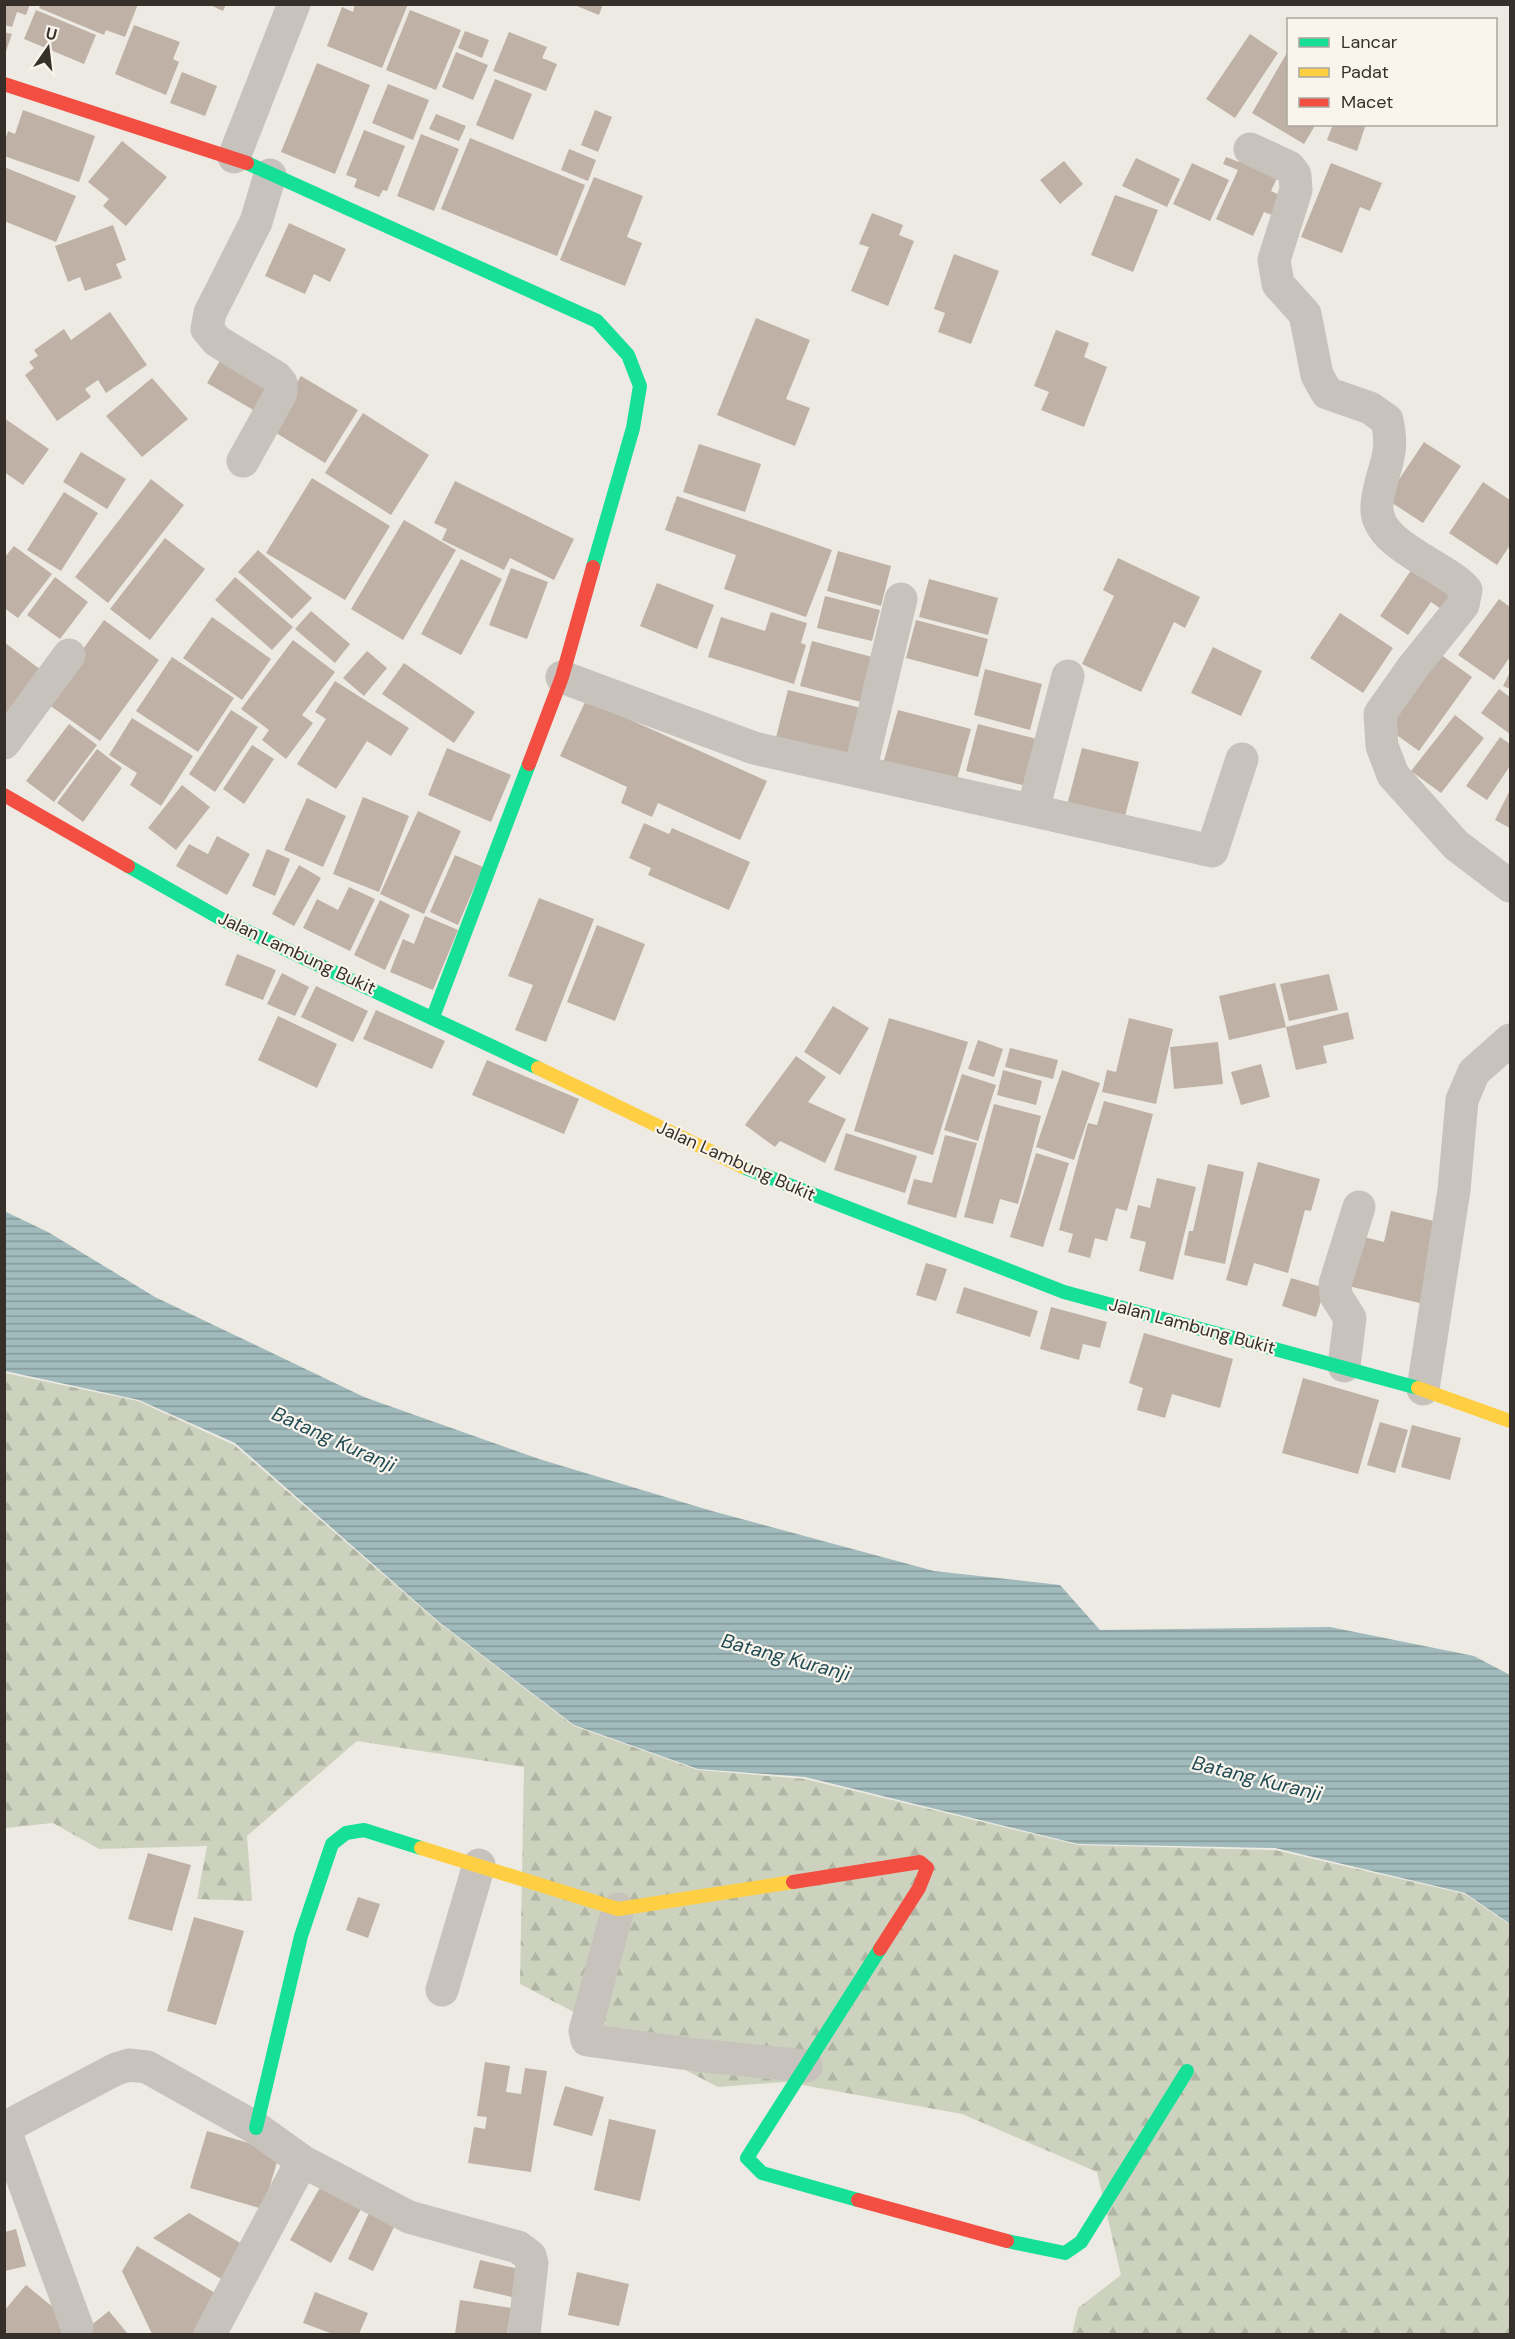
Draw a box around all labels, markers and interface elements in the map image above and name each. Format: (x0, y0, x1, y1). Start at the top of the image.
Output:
north arrow (18, 18, 78, 78)
legend (1287, 18, 1497, 126)
text: U (44, 22, 59, 45)
text: Lancar (1341, 30, 1398, 54)
text: Padat (1341, 60, 1389, 84)
text: Macet (1341, 90, 1393, 114)
street label: Jalan Lambung Bukit (214, 906, 380, 1000)
street label: Jalan Lambung Bukit (653, 1115, 819, 1207)
street label: Jalan Lambung Bukit (1106, 1292, 1278, 1360)
water label: Batang Kuranji (268, 1400, 401, 1478)
water label: Batang Kuranji (719, 1627, 855, 1687)
water label: Batang Kuranji (1190, 1749, 1326, 1807)

